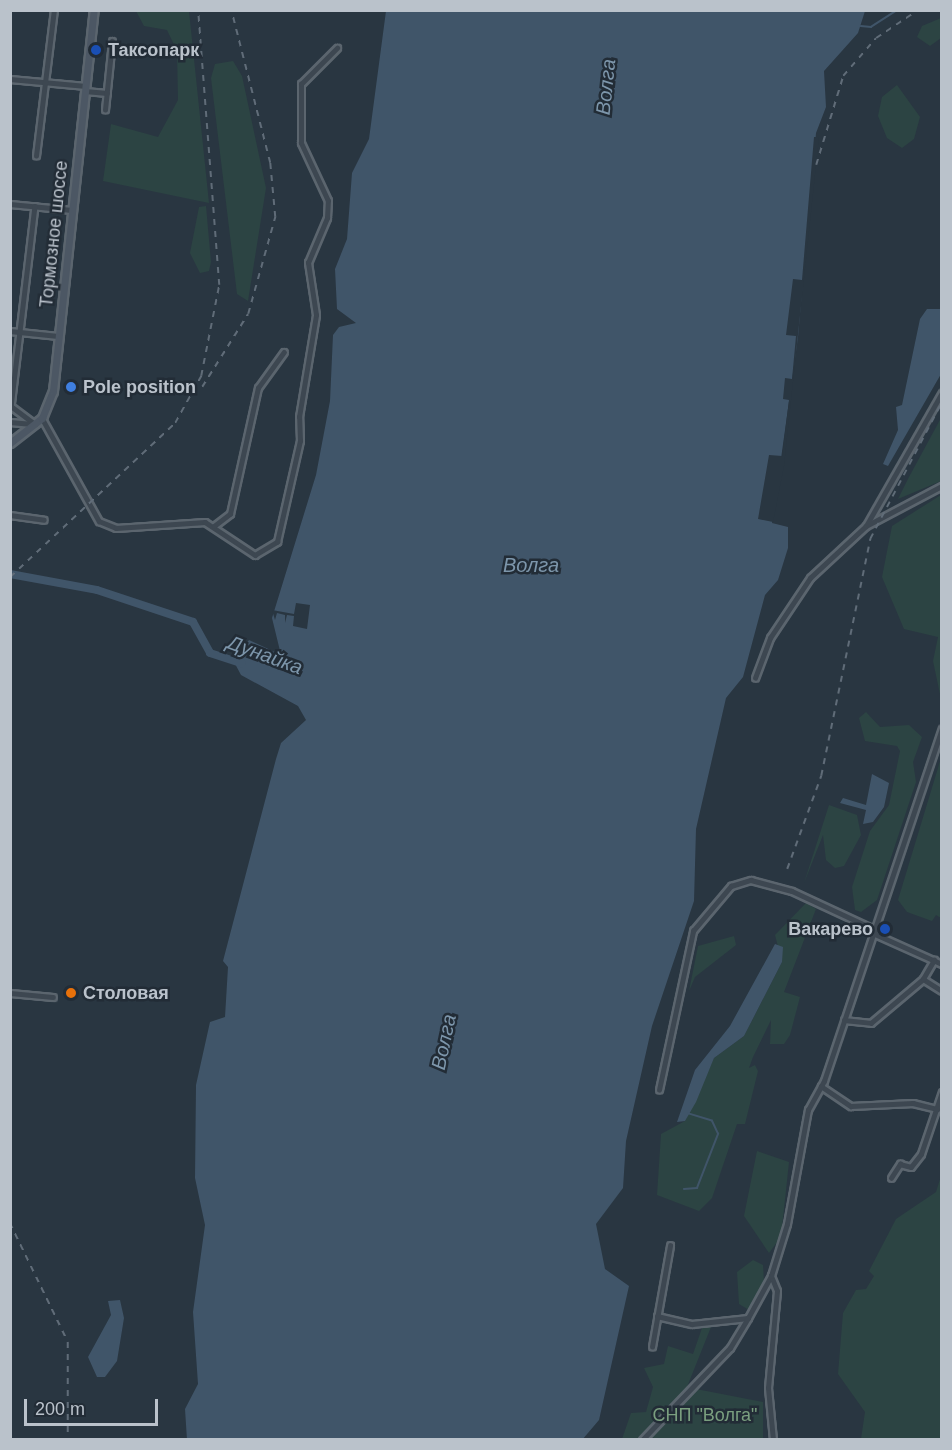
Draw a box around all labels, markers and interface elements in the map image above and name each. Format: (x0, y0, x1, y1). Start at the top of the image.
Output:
place label: Таксопарк (108, 39, 199, 61)
marker: Таксопарк (89, 43, 103, 57)
water label: Волга (591, 58, 621, 116)
street label: Тормозное шоссе (36, 160, 72, 308)
place label: Pole position (83, 376, 196, 398)
marker: Pole position (64, 380, 78, 394)
water label: Волга (503, 553, 559, 577)
water label: Дунайка (224, 630, 306, 680)
place label: Вакарево (788, 918, 873, 940)
marker: Вакарево (878, 922, 892, 936)
place label: Столовая (83, 982, 169, 1004)
marker: Столовая (64, 986, 78, 1000)
water label: Волга (426, 1012, 462, 1072)
scale bar (27, 1387, 160, 1425)
text: 200 m (35, 1399, 85, 1419)
park label: СНП "Волга" (652, 1404, 758, 1426)

